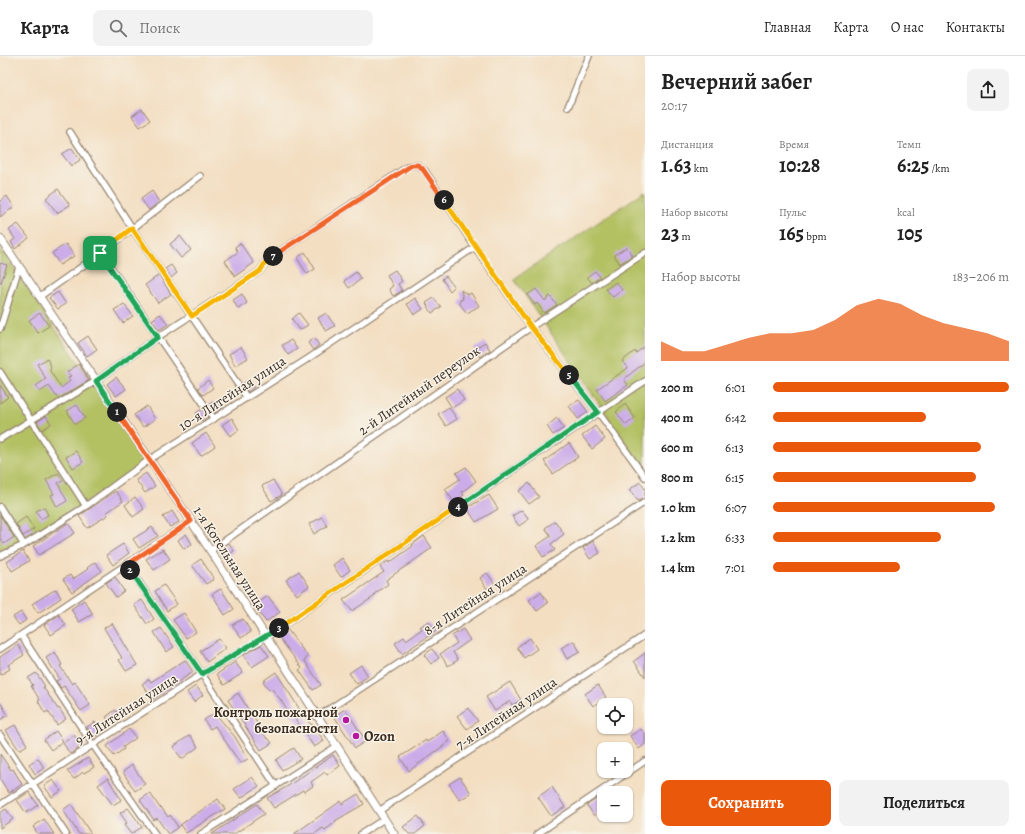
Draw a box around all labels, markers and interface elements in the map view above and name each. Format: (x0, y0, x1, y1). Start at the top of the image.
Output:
search box (93, 10, 373, 46)
text: Карта (20, 15, 69, 41)
icon: search (107, 17, 129, 39)
text: Поиск (139, 18, 180, 38)
text: Главная (764, 18, 811, 37)
text: Карта (833, 18, 869, 37)
text: О нас (891, 18, 924, 37)
text: Контакты (946, 18, 1005, 37)
text: Вечерний забег (661, 67, 812, 97)
button: share (967, 69, 1009, 111)
text: 20:17 (661, 97, 687, 114)
text: Дистанция (661, 137, 713, 152)
text: Время (779, 137, 809, 152)
text: Темп (897, 137, 921, 152)
text: 1.63 (661, 152, 692, 179)
text: 10:28 (779, 152, 820, 179)
text: 6:25 (897, 152, 929, 179)
text: km (692, 161, 708, 176)
text: /km (929, 161, 950, 176)
pin: 6 (434, 190, 454, 210)
text: 6 (441, 192, 447, 207)
text: Набор высоты (661, 205, 728, 220)
text: Пульс (779, 205, 807, 220)
text: kcal (897, 205, 915, 220)
text: 23 (661, 220, 679, 247)
text: 165 (779, 220, 804, 247)
text: 105 (897, 220, 923, 247)
text: m (679, 229, 691, 244)
text: bpm (804, 229, 827, 244)
pin (83, 236, 117, 270)
icon: arrive (89, 242, 111, 264)
pin: 7 (263, 246, 283, 266)
text: 7 (271, 248, 275, 263)
text: Набор высоты (661, 268, 741, 285)
text: 183–206 m (952, 268, 1009, 285)
street label: 2-й Литейный переулок (354, 341, 484, 440)
street label: 10-я Литейная улица (175, 351, 290, 435)
pin: 5 (559, 365, 579, 385)
text: 5 (567, 367, 571, 382)
text: 200 m (661, 379, 694, 396)
text: 6:01 (725, 379, 745, 396)
pin: 1 (107, 402, 127, 422)
text: 1 (115, 404, 119, 419)
text: 400 m (661, 409, 693, 426)
text: 6:42 (725, 409, 746, 426)
text: 600 m (661, 439, 693, 456)
text: 6:13 (725, 439, 744, 456)
text: 800 m (661, 469, 693, 486)
text: 6:15 (725, 469, 744, 486)
pin: 4 (448, 497, 468, 517)
text: 4 (455, 499, 461, 514)
text: 1.0 km (661, 499, 696, 516)
text: 6:07 (725, 499, 747, 516)
street label: 1-я Котельная улица (189, 503, 271, 614)
text: 1.2 km (661, 529, 695, 546)
text: 6:33 (725, 529, 745, 546)
street label: 8-я Литейная улица (420, 559, 531, 640)
text: 1.4 km (661, 559, 695, 576)
text: 7:01 (725, 559, 745, 576)
pin: 2 (120, 560, 140, 580)
text: 2 (127, 562, 133, 577)
pin: 3 (269, 618, 289, 638)
text: 3 (277, 620, 281, 635)
street label: 9-я Литейная улица (71, 669, 182, 750)
street label: 7-я Литейная улица (452, 672, 561, 754)
map controls (597, 698, 633, 822)
button: locate (597, 698, 633, 734)
place label: Контроль пожарной безопасности (214, 703, 338, 738)
marker: Контроль пожарной безопасности (341, 715, 351, 725)
place label: Ozon (364, 727, 395, 746)
marker: Ozon (351, 731, 361, 741)
button: + (597, 742, 633, 778)
button: Сохранить (661, 780, 831, 826)
button: Поделиться (839, 780, 1009, 826)
button: − (597, 786, 633, 822)

